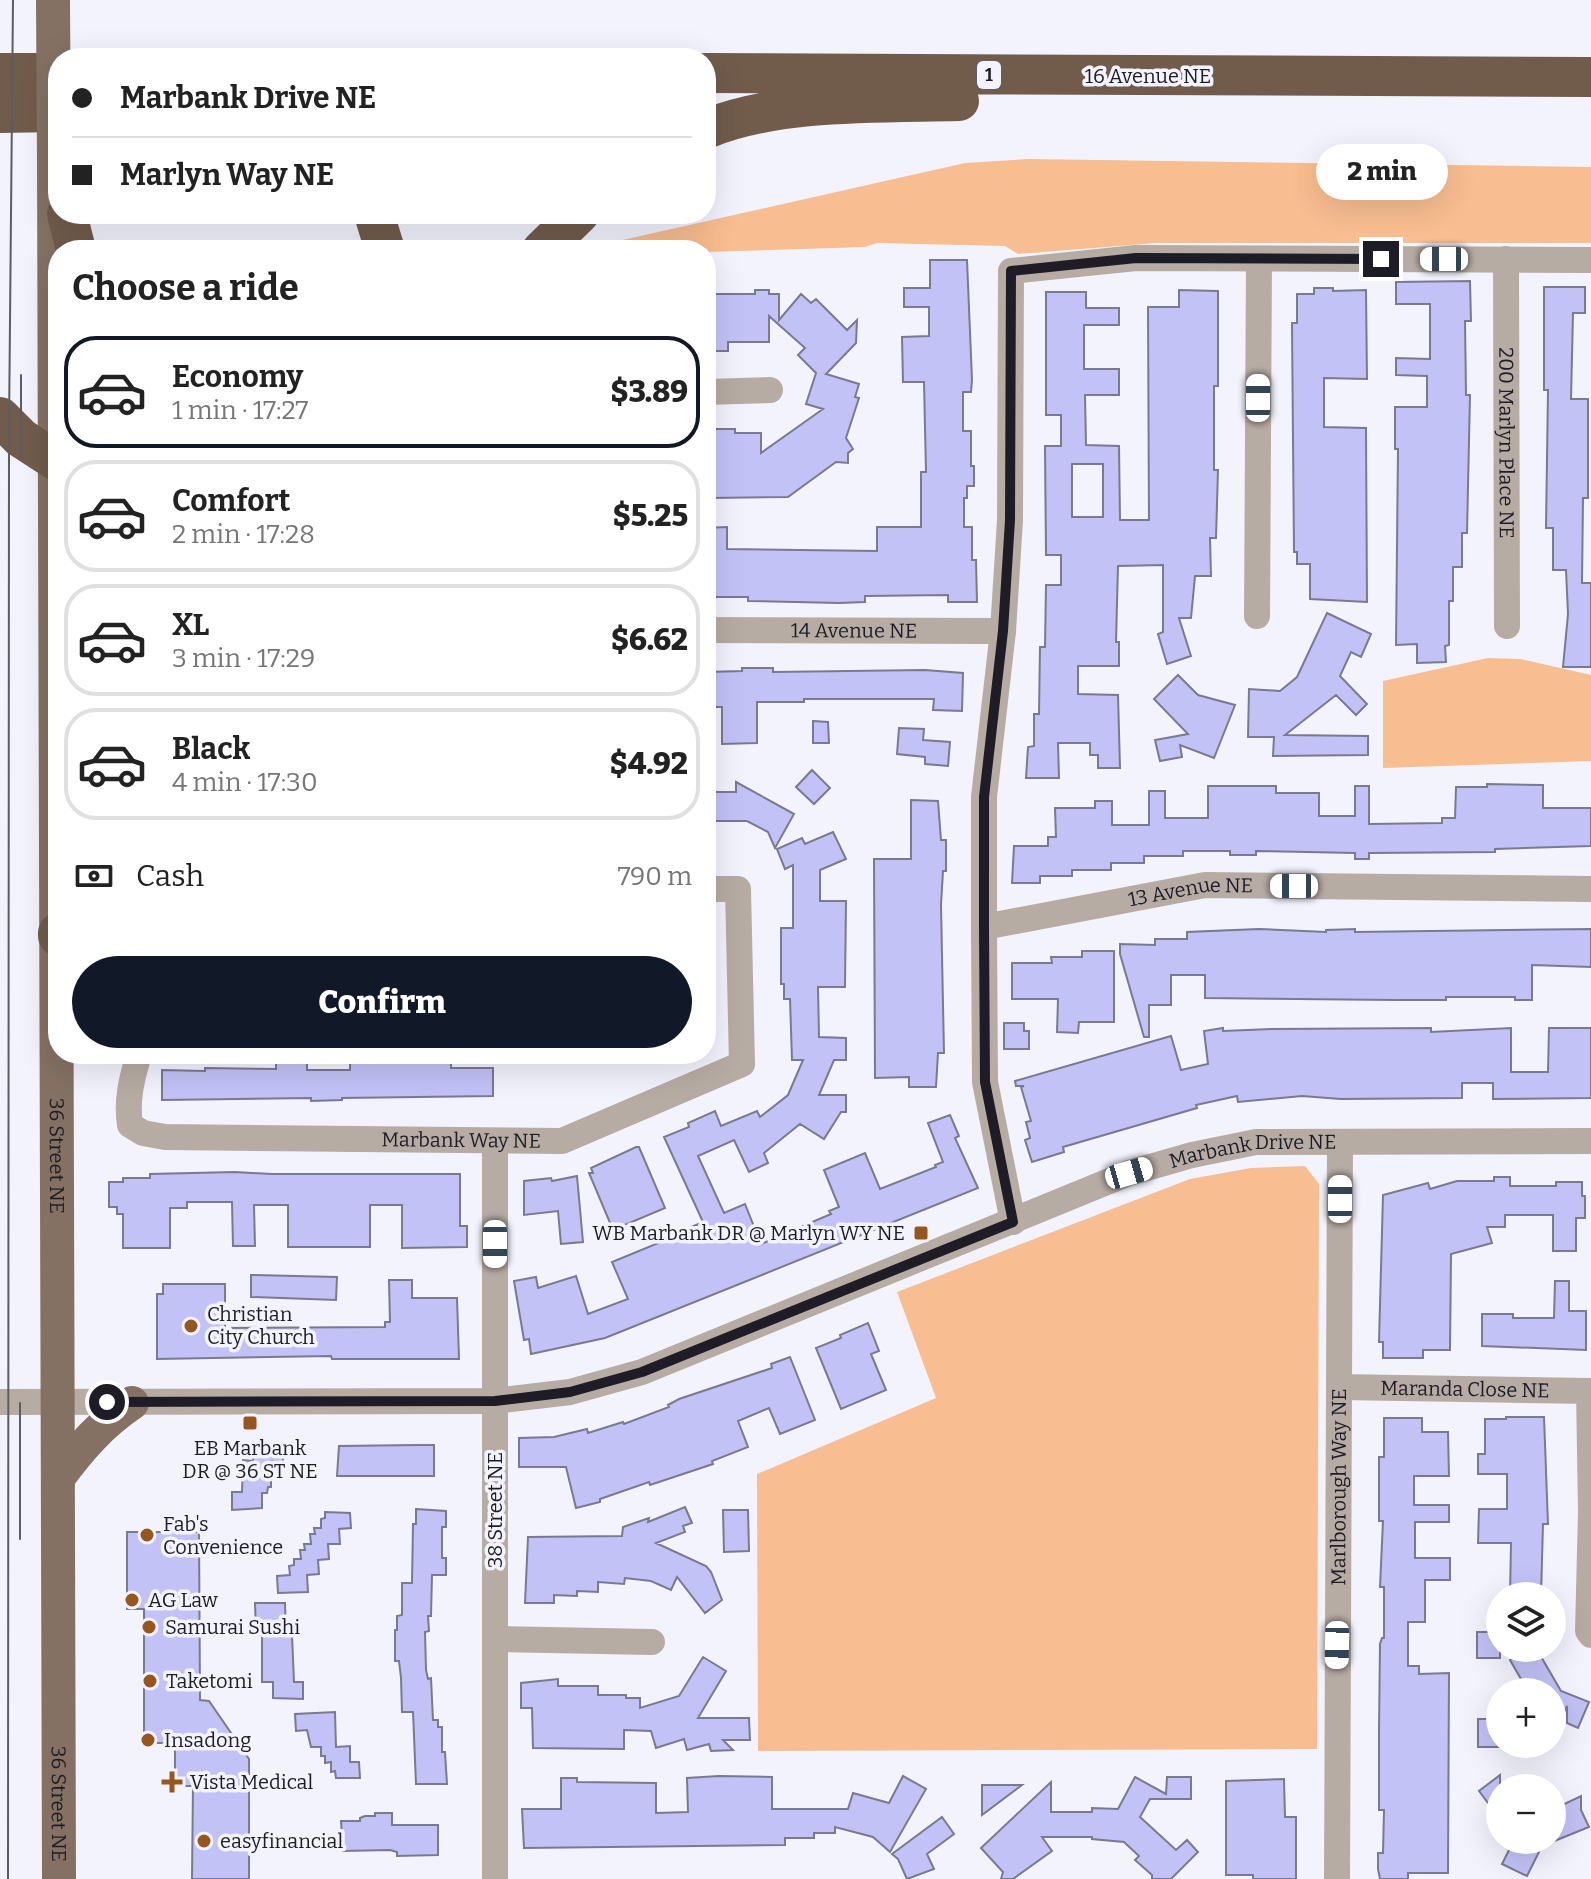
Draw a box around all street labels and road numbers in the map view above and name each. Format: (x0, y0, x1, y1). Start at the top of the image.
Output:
road number: 1 (977, 61, 1001, 89)
street label: 16 Avenue NE (1085, 64, 1211, 88)
street label: 200 Marlyn Place NE (1494, 347, 1519, 539)
street label: 14 Avenue NE (791, 618, 917, 643)
street label: 13 Avenue NE (1126, 872, 1253, 911)
street label: 36 Street NE (45, 1098, 69, 1214)
street label: Marbank Way NE (381, 1127, 541, 1153)
street label: Marbank Drive NE (1166, 1130, 1336, 1173)
street label: Maranda Close NE (1380, 1376, 1550, 1402)
street label: Marlborough Way NE (1326, 1388, 1351, 1586)
street label: 38 Street NE (483, 1452, 507, 1568)
street label: 36 Street NE (47, 1746, 71, 1862)

